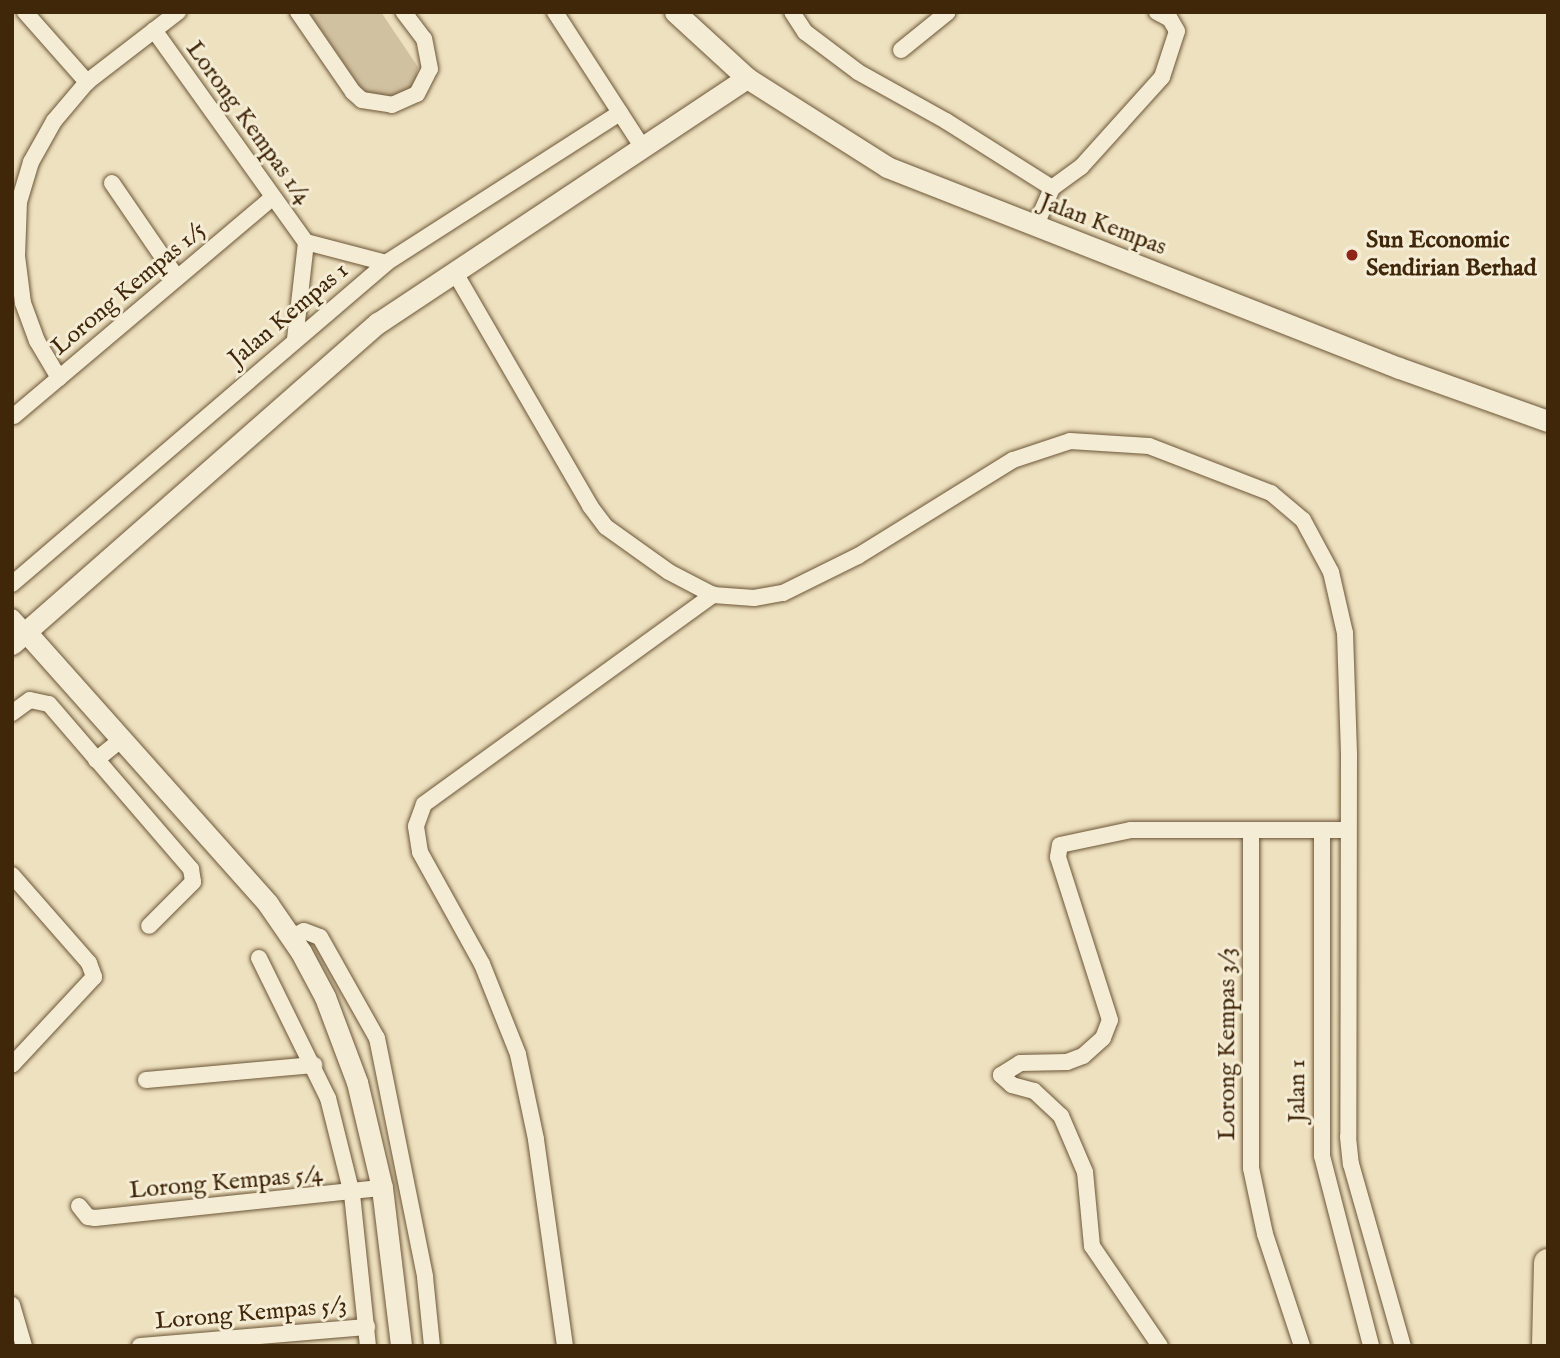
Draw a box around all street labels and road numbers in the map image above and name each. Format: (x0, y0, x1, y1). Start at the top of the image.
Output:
street label: Lorong Kempas 1/4 (179, 36, 317, 210)
street label: Jalan Kempas (1036, 188, 1170, 262)
street label: Lorong Kempas 1/5 (46, 216, 212, 362)
street label: Jalan Kempas 1 (223, 257, 355, 373)
street label: Lorong Kempas 3/3 (1214, 948, 1242, 1140)
street label: Jalan 1 (1284, 1059, 1312, 1123)
street label: Lorong Kempas 5/4 (128, 1160, 324, 1206)
street label: Lorong Kempas 5/3 (154, 1291, 348, 1337)

